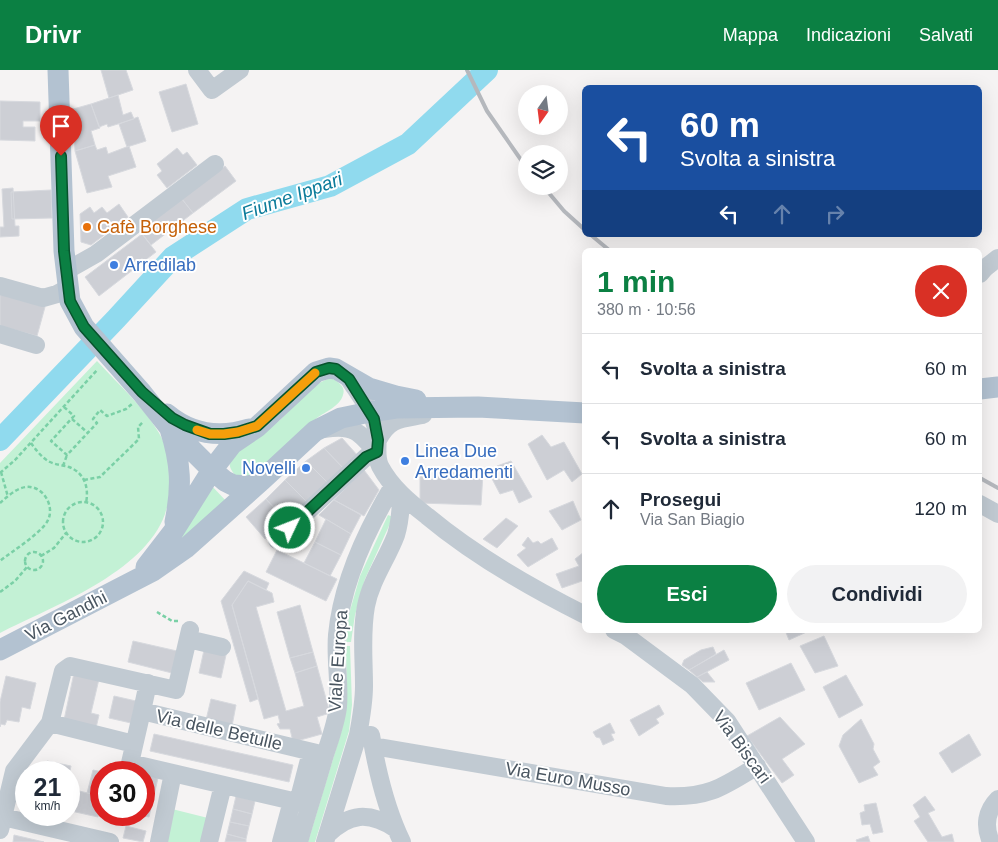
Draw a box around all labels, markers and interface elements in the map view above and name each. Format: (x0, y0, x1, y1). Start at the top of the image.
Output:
text: Drivr (25, 21, 81, 48)
text: Mappa (723, 25, 778, 45)
text: Indicazioni (806, 25, 891, 45)
text: Salvati (919, 25, 973, 45)
north arrow (518, 85, 568, 135)
map controls (518, 85, 568, 195)
pin (40, 105, 82, 156)
icon: left (597, 105, 662, 170)
text: 60 m (680, 105, 760, 144)
icon: arrive (47, 112, 75, 140)
button: layers (518, 145, 568, 195)
text: Svolta a sinistra (680, 146, 835, 171)
water label: Fiume Ippari (239, 168, 346, 224)
icon: left (715, 200, 743, 228)
icon: ahead (768, 200, 796, 228)
icon: right (821, 200, 849, 228)
place label: Cafè Borghese (97, 217, 217, 237)
marker: Cafè Borghese (81, 221, 93, 233)
place label: Arredilab (124, 255, 196, 275)
marker: Arredilab (108, 259, 120, 271)
text: 1 min (597, 265, 675, 298)
button: close (915, 265, 967, 317)
text: 380 m · 10:56 (597, 301, 696, 318)
icon: left (597, 355, 625, 383)
text: Svolta a sinistra (640, 358, 786, 379)
text: 60 m (925, 358, 967, 379)
icon: left (597, 425, 625, 453)
text: Svolta a sinistra (640, 428, 786, 449)
text: 60 m (925, 428, 967, 449)
place label: Linea Due Arredamenti (415, 441, 513, 482)
marker: Linea Due Arredamenti (399, 455, 411, 467)
place label: Novelli (242, 458, 296, 478)
marker: Novelli (300, 462, 312, 474)
text: Prosegui (640, 489, 721, 510)
icon: ahead (597, 495, 625, 523)
text: 120 m (914, 498, 967, 519)
position arrow (263, 501, 315, 553)
text: Via San Biagio (640, 511, 745, 528)
button: Esci (597, 565, 777, 623)
button: Condividi (787, 565, 967, 623)
street label: Via Gandhi (22, 587, 110, 645)
street label: Viale Europa (324, 608, 352, 713)
street label: Via delle Betulle (154, 706, 284, 754)
street label: Via Biscari (709, 707, 775, 787)
street label: Via Euro Musso (504, 758, 632, 800)
speed limit sign: 30 (90, 761, 155, 826)
text: 21 (34, 773, 61, 801)
text: km/h (34, 799, 61, 813)

